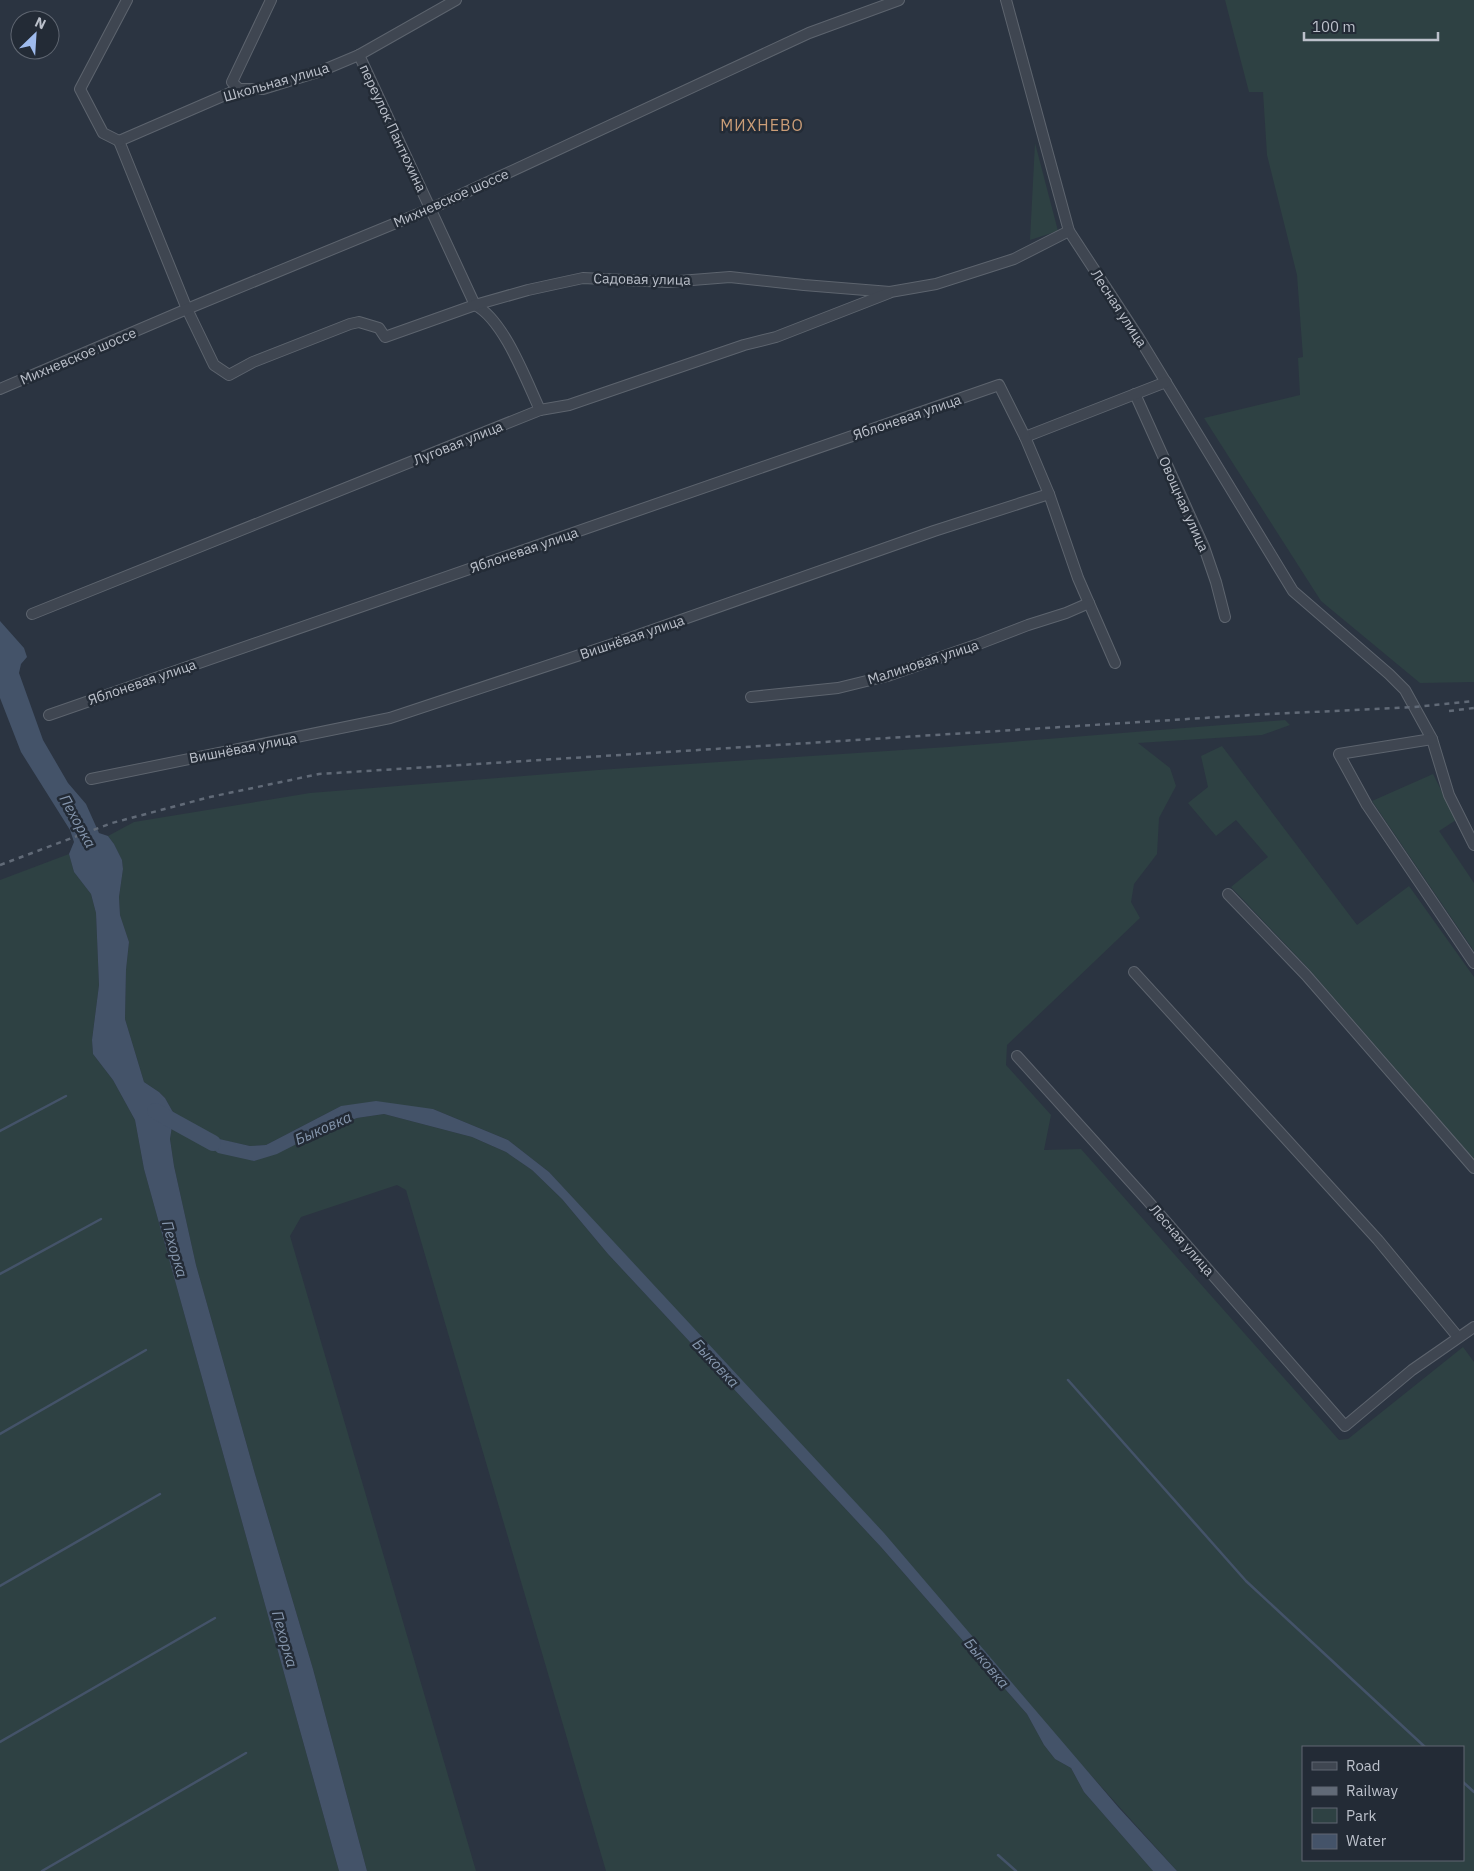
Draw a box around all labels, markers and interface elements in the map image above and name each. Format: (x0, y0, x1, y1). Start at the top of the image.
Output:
north arrow (10, 10, 60, 60)
scale bar (1304, 10, 1438, 42)
text: N (32, 13, 49, 34)
text: 100 m (1312, 17, 1356, 36)
street label: Школьная улица (221, 58, 331, 106)
street label: переулок Пантюхина (356, 61, 431, 195)
district label: МИХНЕВО (720, 115, 804, 135)
street label: Михневское шоссе (391, 164, 512, 232)
street label: Лесная улица (1087, 266, 1151, 351)
street label: Садовая улица (593, 269, 691, 289)
street label: Михневское шоссе (17, 323, 139, 389)
street label: Яблоневая улица (851, 390, 964, 444)
street label: Луговая улица (411, 417, 506, 469)
street label: Овощная улица (1155, 454, 1213, 555)
street label: Яблоневая улица (468, 523, 581, 577)
street label: Вишнёвая улица (577, 611, 687, 663)
street label: Малиновая улица (865, 635, 981, 688)
street label: Яблоневая улица (86, 655, 199, 709)
street label: Вишнёвая улица (188, 729, 299, 767)
water label: Пехорка (56, 791, 101, 851)
water label: Быковка (292, 1107, 355, 1149)
street label: Лесная улица (1146, 1200, 1219, 1280)
water label: Пехорка (158, 1218, 192, 1280)
water label: Быковка (689, 1335, 744, 1392)
water label: Пехорка (268, 1608, 302, 1670)
water label: Быковка (960, 1634, 1014, 1692)
legend (1302, 1746, 1464, 1861)
text: Road (1346, 1756, 1381, 1775)
text: Railway (1346, 1781, 1399, 1800)
text: Park (1346, 1806, 1376, 1825)
text: Water (1346, 1831, 1387, 1850)

